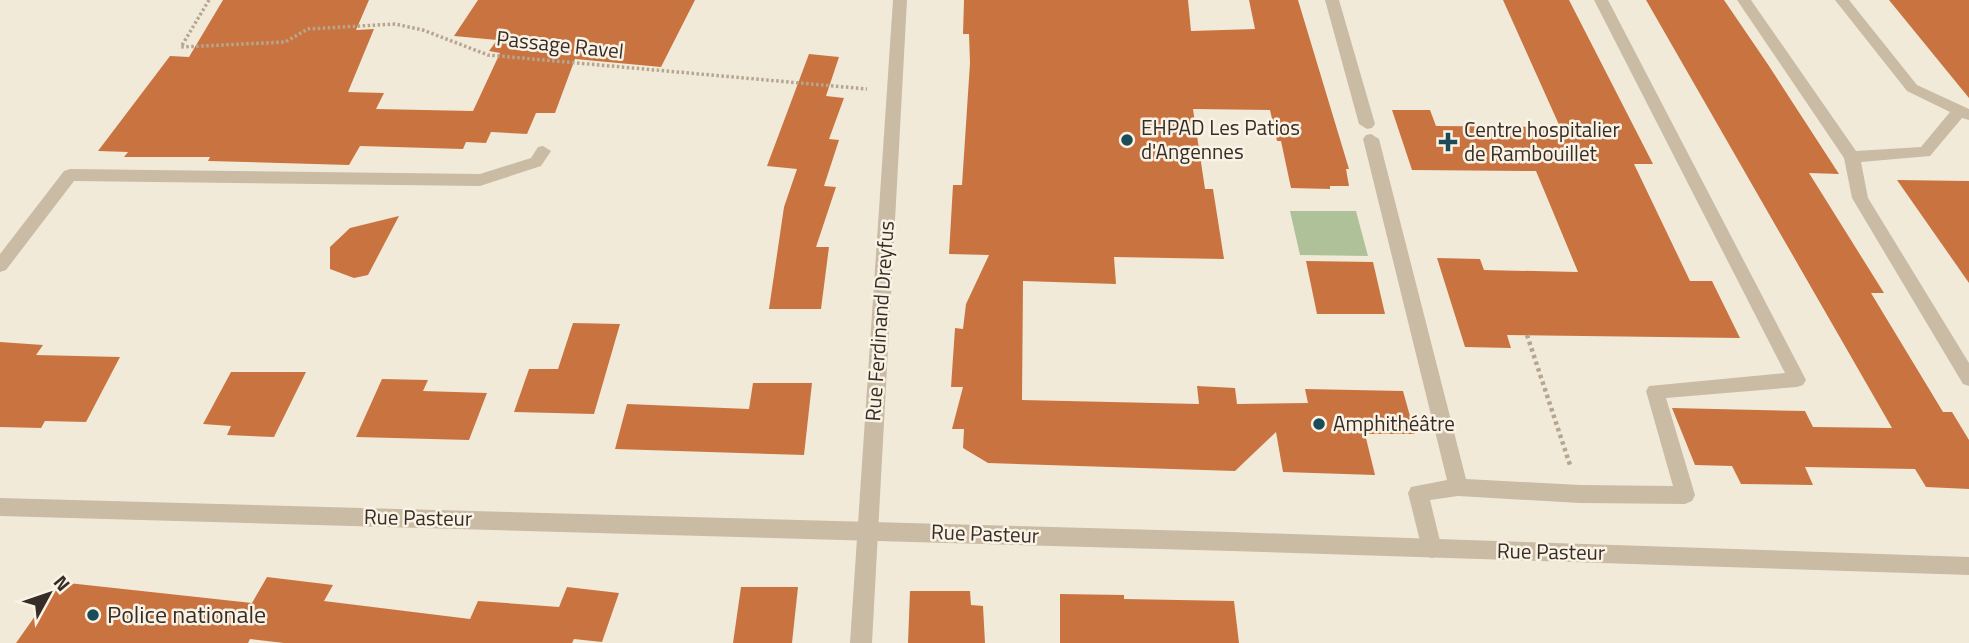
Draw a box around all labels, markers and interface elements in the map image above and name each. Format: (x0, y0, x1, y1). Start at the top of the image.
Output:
street label: Passage Ravel (495, 21, 625, 67)
place label: EHPAD Les Patios d'Angennes (1141, 111, 1300, 167)
place label: Centre hospitalier de Rambouillet (1464, 113, 1620, 169)
marker: EHPAD Les Patios d'Angennes (1119, 132, 1135, 148)
marker: Centre hospitalier de Rambouillet (1438, 132, 1458, 152)
street label: Rue Ferdinand Dreyfus (856, 220, 902, 422)
place label: Amphithéâtre (1333, 407, 1455, 439)
marker: Amphithéâtre (1311, 416, 1327, 432)
street label: Rue Pasteur (364, 500, 472, 534)
street label: Rue Pasteur (930, 515, 1040, 551)
street label: Rue Pasteur (1497, 534, 1605, 568)
north arrow (14, 559, 84, 629)
text: N (47, 568, 78, 597)
place label: Police nationale (107, 596, 266, 632)
marker: Police nationale (85, 607, 101, 623)

